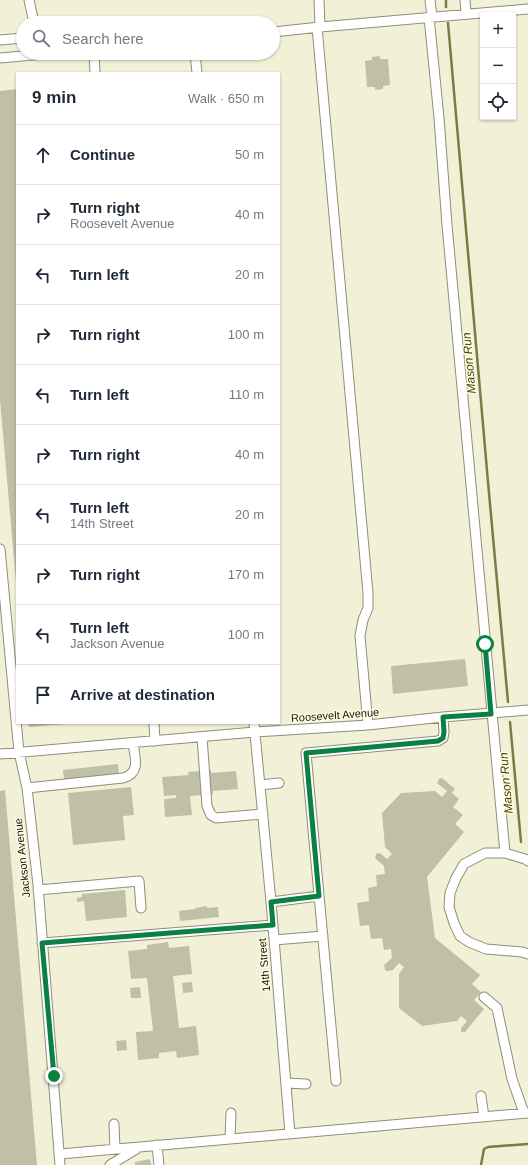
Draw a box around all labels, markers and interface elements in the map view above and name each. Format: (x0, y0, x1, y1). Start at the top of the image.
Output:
map controls (480, 12, 516, 120)
button: + (480, 12, 516, 48)
search box (16, 16, 280, 60)
icon: search (30, 27, 52, 49)
text: Search here (62, 30, 144, 47)
button: − (480, 48, 516, 84)
button: locate (480, 84, 516, 120)
text: 9 min (32, 88, 76, 107)
text: Walk · 650 m (188, 91, 264, 106)
icon: ahead (32, 144, 54, 166)
text: Continue (70, 146, 135, 163)
text: 50 m (235, 147, 264, 162)
text: Turn right (70, 199, 140, 216)
icon: right (32, 204, 54, 226)
text: 40 m (235, 207, 264, 222)
text: Roosevelt Avenue (70, 216, 175, 231)
icon: left (32, 264, 54, 286)
text: Turn left (70, 266, 129, 283)
text: 20 m (235, 267, 264, 282)
icon: right (32, 324, 54, 346)
text: Turn right (70, 326, 140, 343)
text: 100 m (228, 327, 264, 342)
water label: Mason Run (459, 332, 479, 394)
icon: left (32, 384, 54, 406)
text: Turn left (70, 386, 129, 403)
text: 110 m (229, 387, 264, 402)
icon: right (32, 444, 54, 466)
text: Turn right (70, 446, 140, 463)
text: 40 m (235, 447, 264, 462)
text: Turn left (70, 499, 129, 516)
icon: left (32, 504, 54, 526)
text: 20 m (235, 507, 264, 522)
text: 14th Street (70, 516, 134, 531)
icon: right (32, 564, 54, 586)
text: Turn right (70, 566, 140, 583)
text: 170 m (228, 567, 264, 582)
text: Turn left (70, 619, 129, 636)
icon: left (32, 624, 54, 646)
text: 100 m (228, 627, 264, 642)
route start (476, 635, 494, 653)
text: Jackson Avenue (70, 636, 164, 651)
icon: arrive (32, 684, 54, 706)
text: Arrive at destination (70, 686, 215, 703)
street label: Roosevelt Avenue (290, 706, 380, 724)
water label: Mason Run (496, 752, 516, 814)
street label: Jackson Avenue (12, 818, 32, 898)
street label: 14th Street (256, 938, 272, 992)
route end (45, 1067, 63, 1085)

